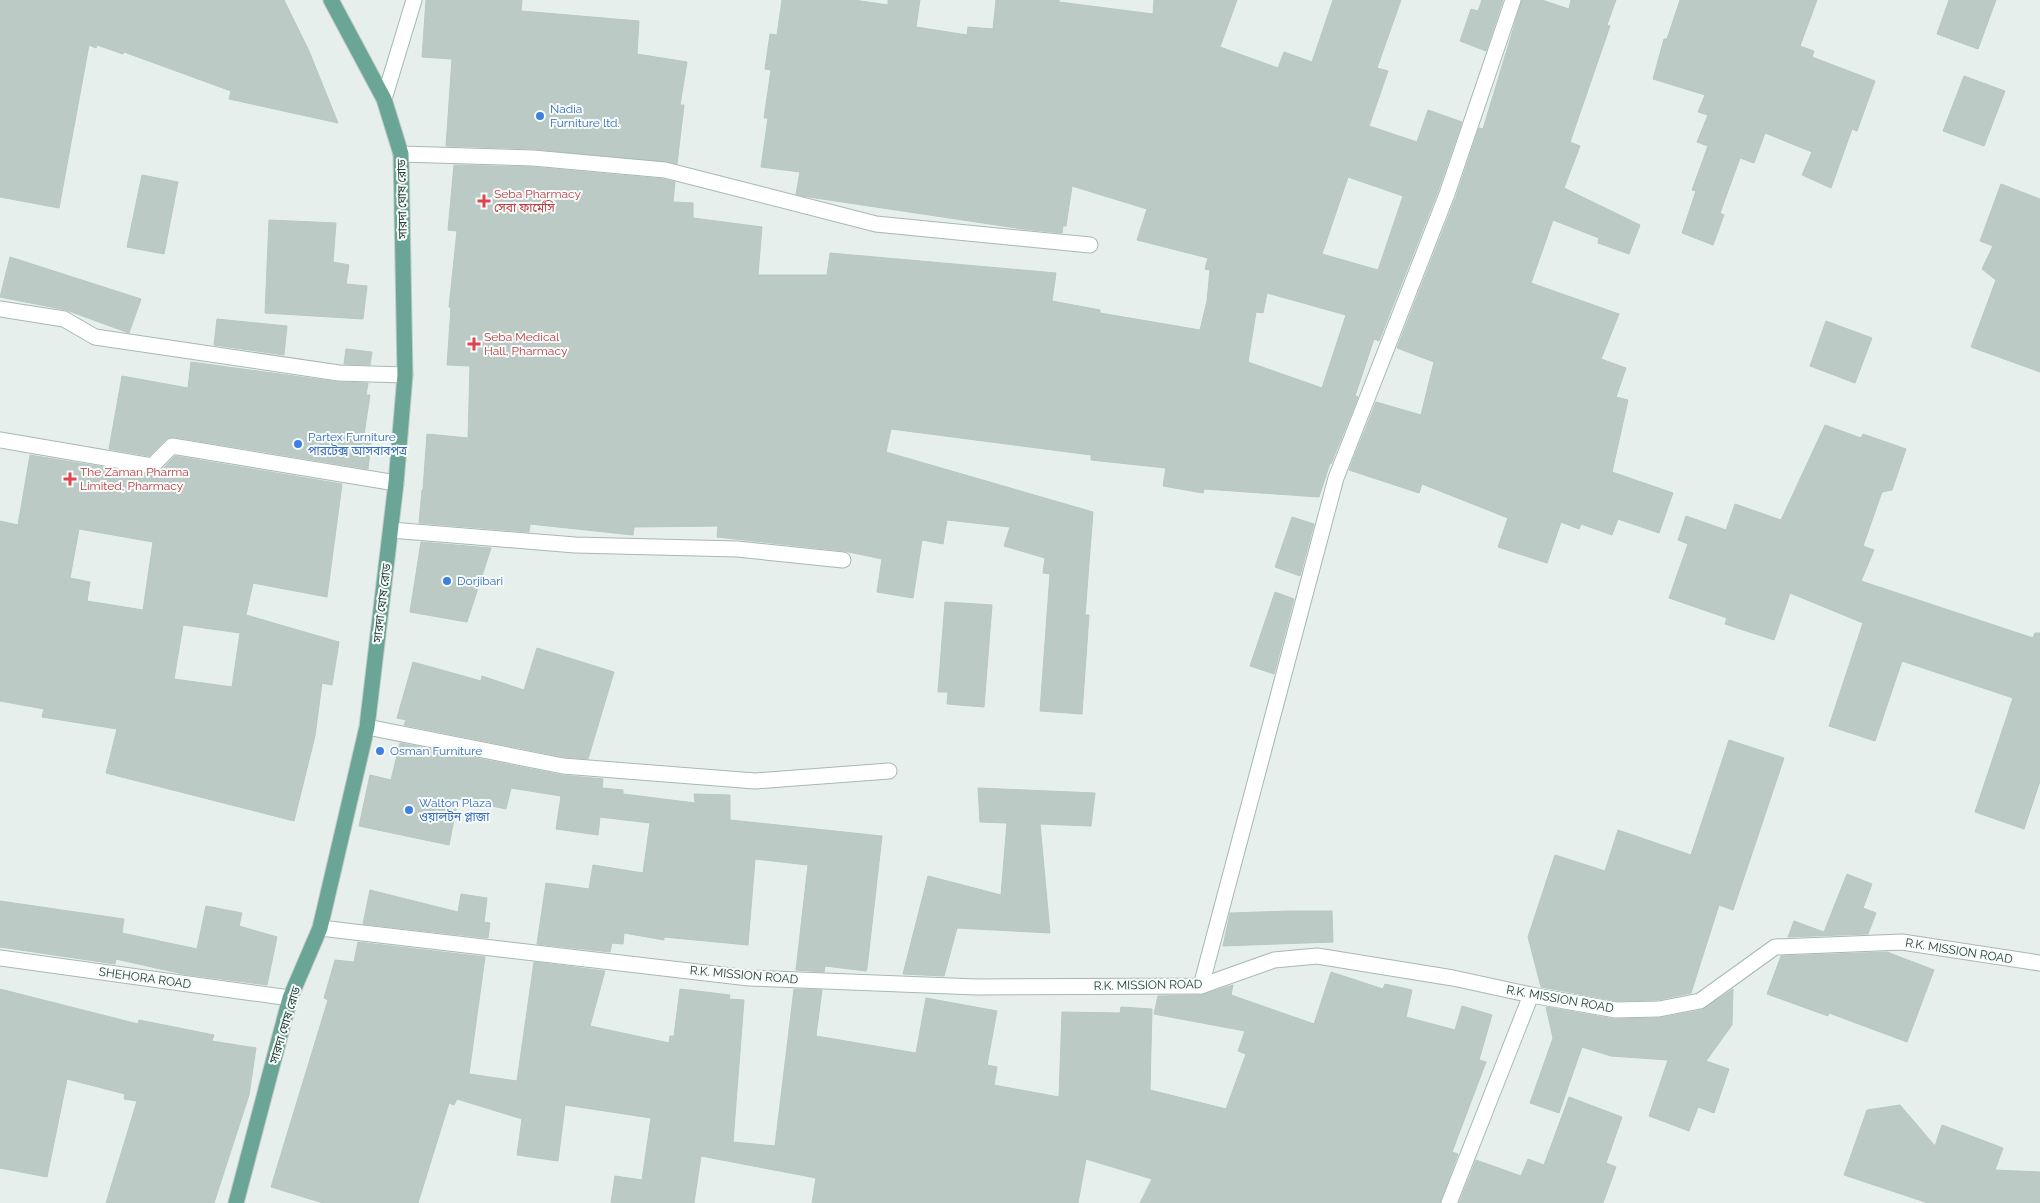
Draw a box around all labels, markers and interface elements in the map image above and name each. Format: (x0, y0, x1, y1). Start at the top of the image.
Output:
place label: Nadia Furniture ltd. (550, 102, 620, 130)
marker: Nadia Furniture ltd. (534, 110, 546, 122)
street label: সারদা ঘোষ রোড (394, 159, 410, 240)
place label: Seba Pharmacy সেবা ফার্মেসি (494, 187, 582, 215)
marker: Seba Pharmacy সেবা ফার্মেসি (478, 195, 490, 207)
place label: Seba Medical Hall, Pharmacy (484, 330, 568, 358)
marker: Seba Medical Hall, Pharmacy (468, 338, 480, 350)
place label: Partex Furniture পারটেক্স আসবাবপত্র (308, 430, 408, 458)
marker: Partex Furniture পারটেক্স আসবাবপত্র (292, 438, 304, 450)
place label: The Zaman Pharma Limited, Pharmacy (80, 465, 189, 493)
marker: The Zaman Pharma Limited, Pharmacy (64, 473, 76, 485)
street label: সারদা ঘোষ রোড (370, 562, 394, 644)
place label: Dorjibari (457, 574, 503, 588)
marker: Dorjibari (441, 575, 453, 587)
place label: Osman Furniture (390, 744, 482, 758)
marker: Osman Furniture (374, 745, 386, 757)
place label: Walton Plaza ওয়ালটন প্লাজা (419, 796, 492, 824)
marker: Walton Plaza ওয়ালটন প্লাজা (403, 804, 415, 816)
street label: R.K. MISSION ROAD (1904, 936, 2014, 966)
street label: R.K. MISSION ROAD (689, 963, 799, 987)
street label: SHEHORA ROAD (98, 965, 193, 991)
street label: R.K. MISSION ROAD (1094, 977, 1203, 993)
street label: R.K. MISSION ROAD (1505, 983, 1615, 1015)
street label: সারদা ঘোষ রোড (266, 985, 303, 1066)

